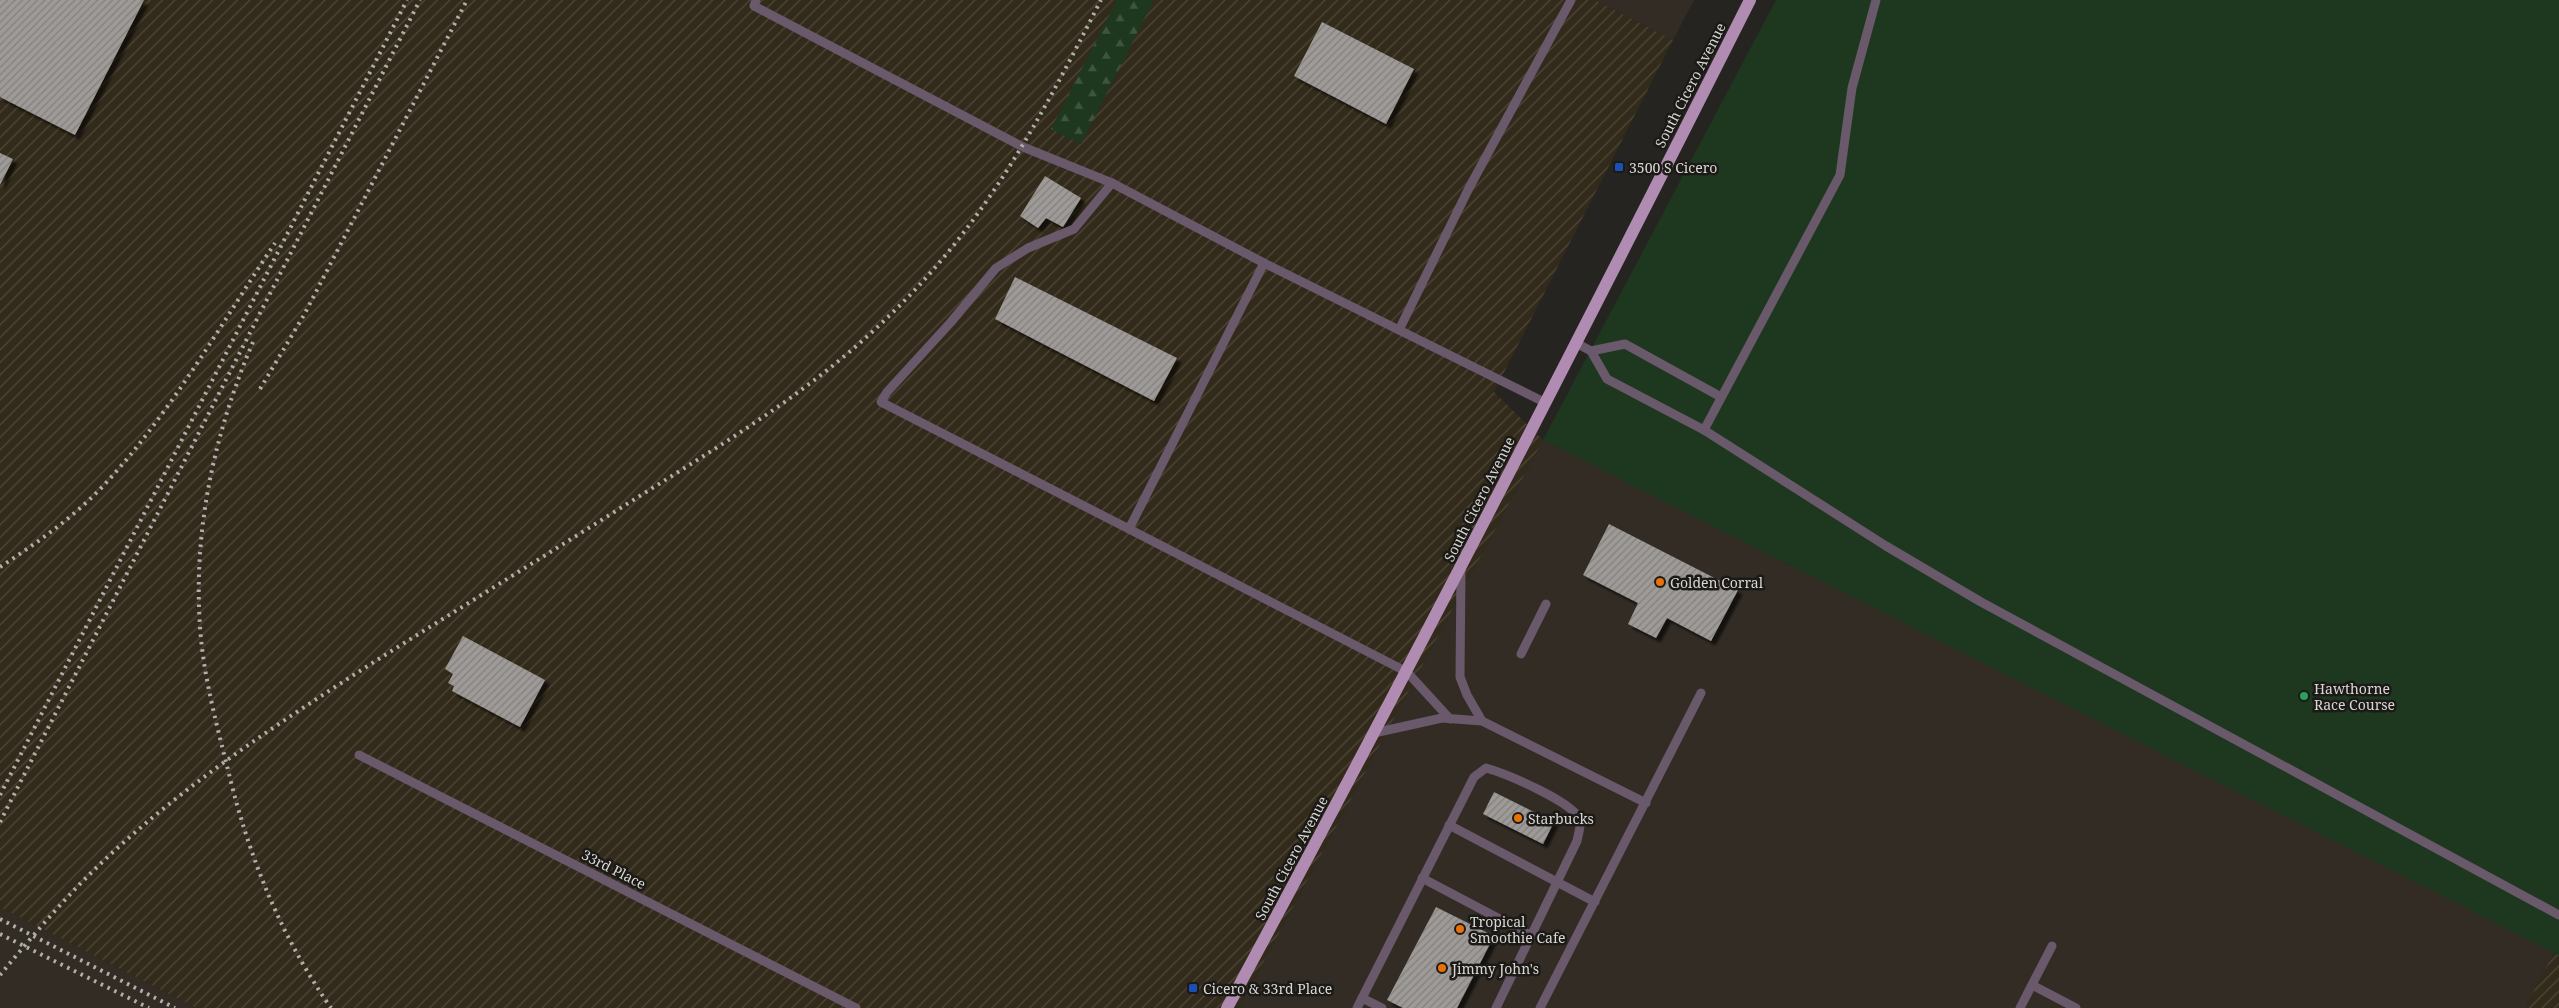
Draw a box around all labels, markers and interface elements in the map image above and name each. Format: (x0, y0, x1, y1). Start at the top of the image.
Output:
street label: South Cicero Avenue (1650, 19, 1730, 151)
place label: 3500 S Cicero (1629, 158, 1717, 177)
marker: 3500 S Cicero (1613, 161, 1625, 173)
street label: South Cicero Avenue (1439, 433, 1519, 565)
place label: Golden Corral (1670, 573, 1764, 592)
marker: Golden Corral (1654, 576, 1666, 588)
place label: Hawthorne Race Course (2314, 679, 2395, 714)
marker: Hawthorne Race Course (2298, 690, 2310, 702)
street label: South Cicero Avenue (1250, 793, 1332, 923)
place label: Starbucks (1528, 809, 1594, 828)
marker: Starbucks (1512, 812, 1524, 824)
street label: 33rd Place (579, 845, 649, 893)
place label: Tropical Smoothie Cafe (1470, 912, 1566, 947)
marker: Tropical Smoothie Cafe (1454, 923, 1466, 935)
place label: Jimmy John's (1451, 959, 1539, 978)
marker: Jimmy John's (1436, 962, 1448, 974)
place label: Cicero & 33rd Place (1203, 979, 1332, 998)
marker: Cicero & 33rd Place (1187, 982, 1199, 994)

